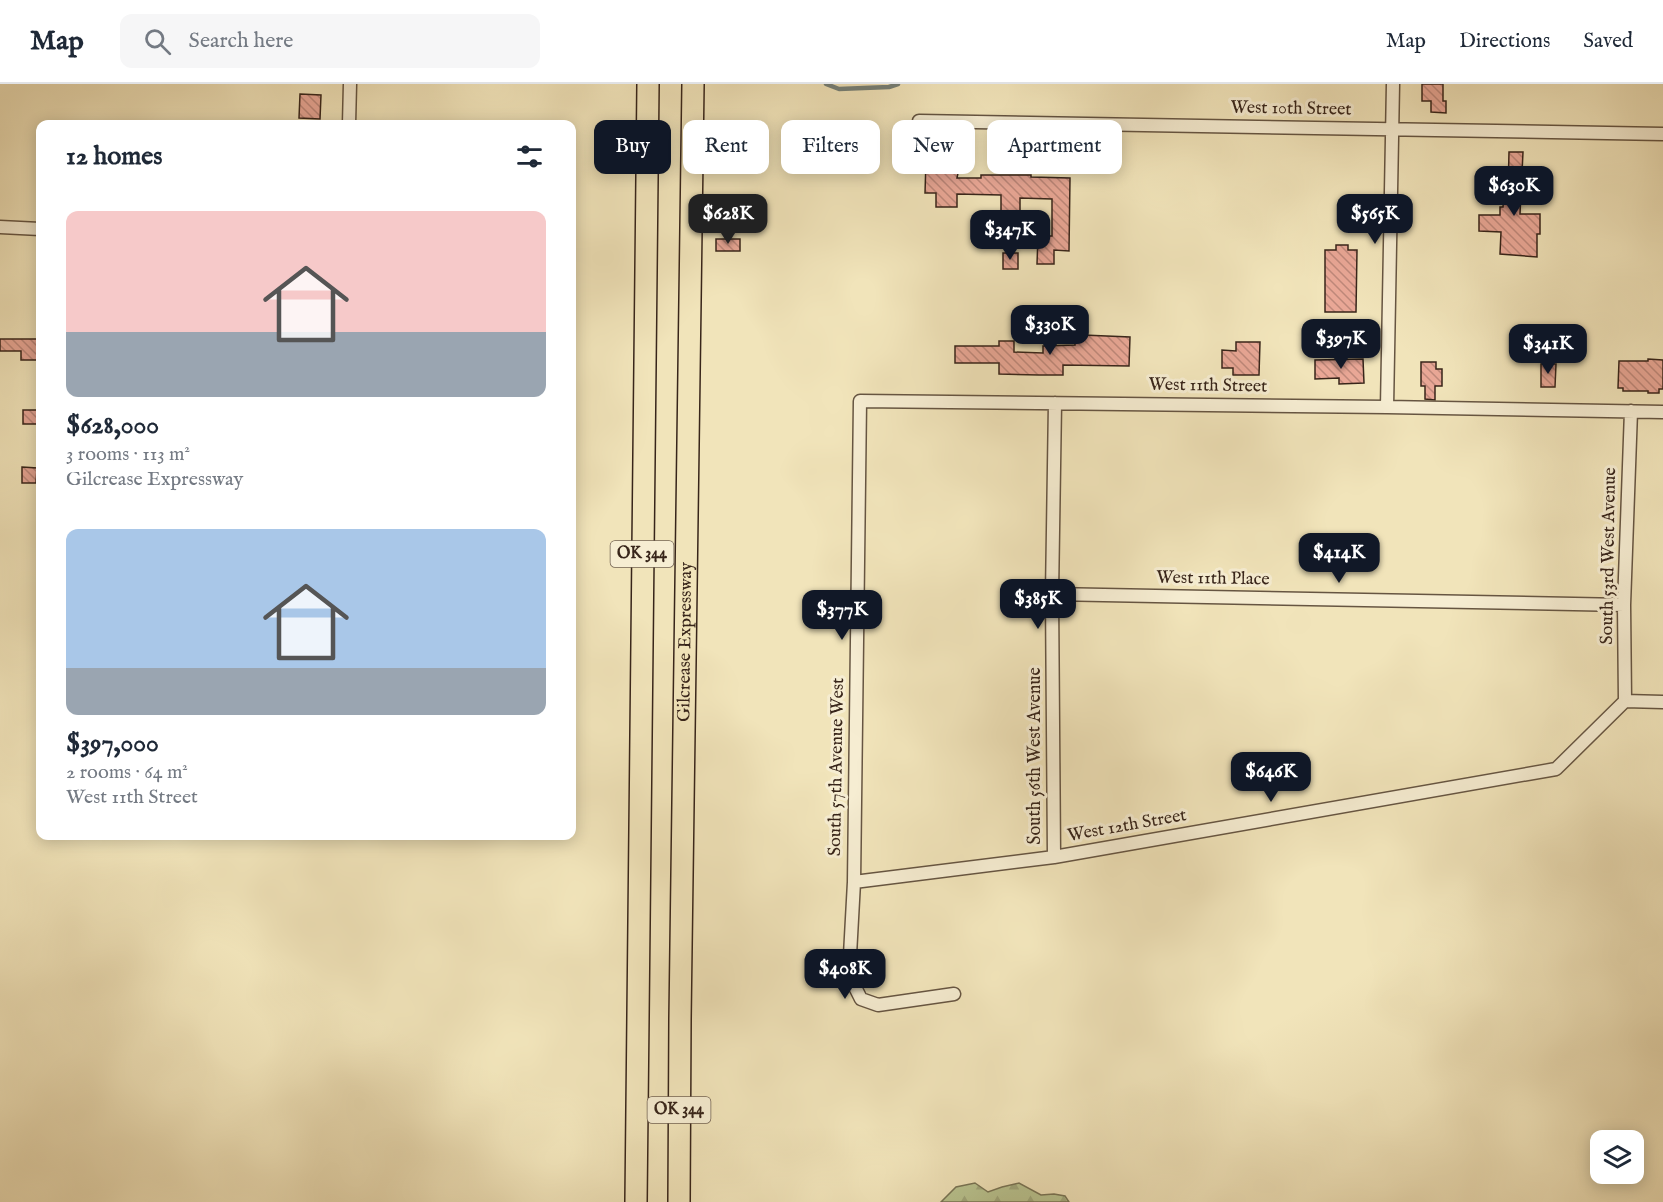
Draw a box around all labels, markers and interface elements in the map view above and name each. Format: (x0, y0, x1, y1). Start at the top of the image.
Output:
search box (120, 14, 540, 68)
text: Map (30, 24, 84, 59)
icon: search (141, 25, 174, 58)
text: Search here (189, 27, 293, 55)
text: Map (1386, 28, 1426, 55)
text: Directions (1459, 28, 1550, 55)
text: Saved (1583, 28, 1633, 55)
street label: West 10th Street (1230, 96, 1352, 122)
chip: Buy (594, 120, 671, 174)
chip: Rent (683, 120, 769, 174)
chip: Filters (781, 120, 880, 174)
chip: New (892, 120, 975, 174)
chip: Apartment (987, 120, 1122, 174)
text: 12 homes (66, 140, 162, 173)
icon: filters (513, 140, 546, 173)
pin: $630K (1472, 166, 1556, 217)
text: $630K (1488, 173, 1540, 198)
pin: $628K (686, 194, 770, 245)
pin: $565K (1333, 194, 1417, 245)
text: $628K (702, 201, 754, 226)
text: $565K (1351, 201, 1399, 226)
pin: $347K (968, 210, 1052, 261)
text: $347K (984, 217, 1036, 242)
icon: home (252, 250, 360, 358)
pin: $330K (1008, 305, 1092, 356)
text: $330K (1025, 312, 1075, 337)
pin: $397K (1299, 319, 1383, 370)
pin: $341K (1506, 324, 1590, 375)
text: $397K (1315, 326, 1367, 351)
text: $341K (1523, 331, 1573, 356)
street label: West 11th Street (1148, 373, 1268, 399)
text: $628,000 (66, 409, 159, 442)
text: 3 rooms · 113 m² (66, 442, 190, 467)
text: Gilcrease Expressway (66, 467, 243, 492)
street label: South 53rd West Avenue (1596, 467, 1622, 645)
pin: $414K (1297, 533, 1381, 584)
text: $414K (1313, 540, 1365, 565)
road number: OK 344 (610, 541, 674, 567)
street label: Gilcrease Expressway (673, 562, 698, 722)
street label: West 11th Place (1156, 567, 1270, 591)
icon: home (252, 568, 360, 676)
pin: $385K (996, 579, 1080, 630)
text: $385K (1014, 586, 1062, 611)
pin: $377K (800, 590, 884, 641)
text: $377K (816, 597, 868, 622)
street label: South 56th West Avenue (1024, 667, 1047, 845)
street label: South 57th Avenue West (824, 678, 850, 856)
text: $397,000 (66, 727, 159, 760)
pin: $646K (1229, 752, 1313, 803)
text: $646K (1245, 759, 1297, 784)
text: 2 rooms · 64 m² (66, 760, 188, 785)
text: West 11th Street (66, 785, 198, 810)
street label: West 12th Street (1066, 804, 1188, 848)
pin: $408K (803, 949, 887, 1000)
text: $408K (818, 956, 872, 981)
road number: OK 344 (648, 1097, 710, 1123)
map controls (1590, 1130, 1644, 1184)
button: layers (1590, 1130, 1644, 1184)

